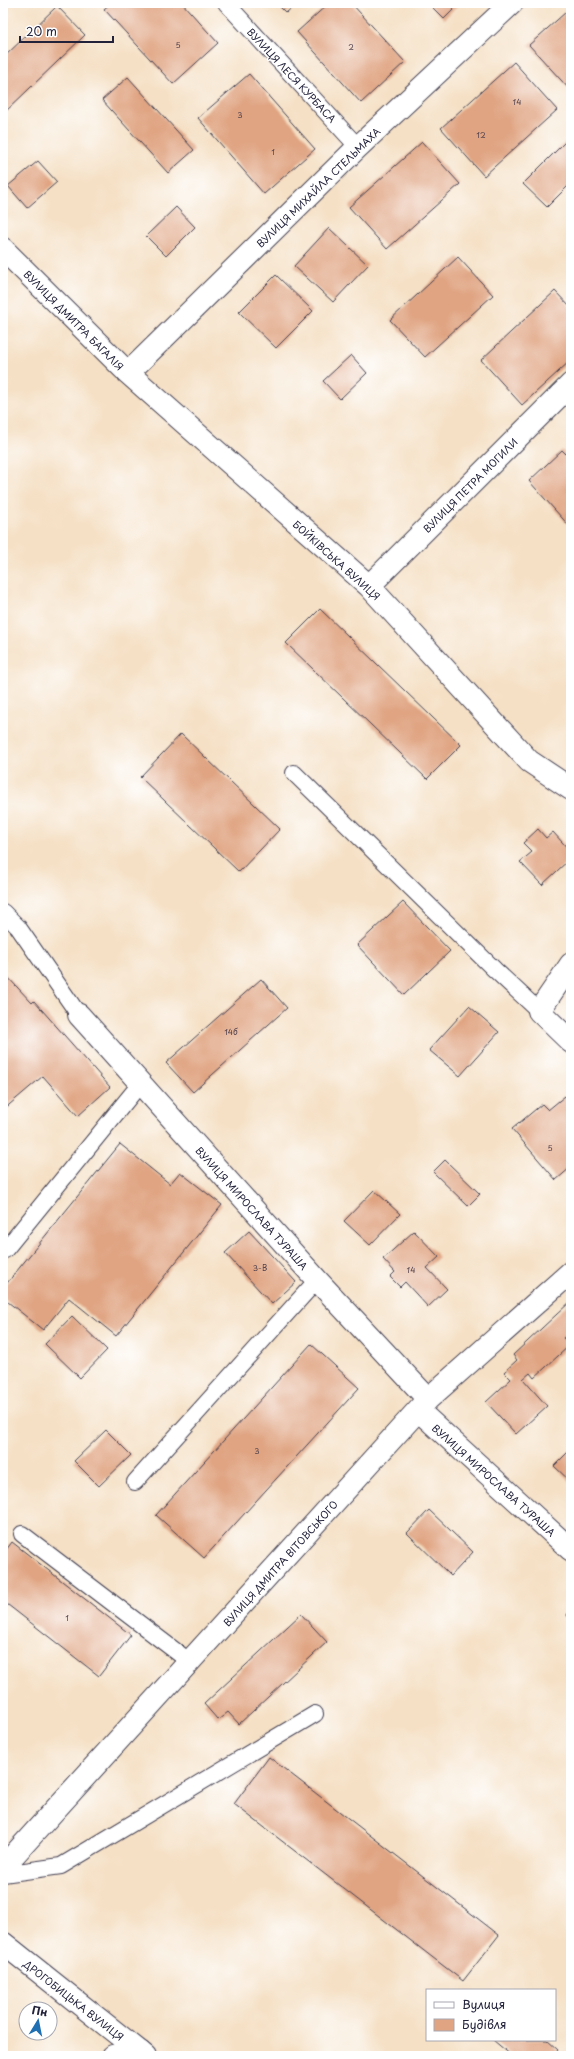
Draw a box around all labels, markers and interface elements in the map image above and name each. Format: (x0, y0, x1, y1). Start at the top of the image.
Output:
scale bar (20, 18, 113, 44)
text: 20 m (26, 22, 57, 40)
street label: ВУЛИЦЯ ЛЕСЯ КУРБАСА (244, 24, 340, 126)
house number: 5 (175, 39, 181, 51)
house number: 2 (348, 41, 354, 53)
house number: 14 (513, 96, 521, 108)
house number: 3 (237, 109, 243, 121)
street label: ВУЛИЦЯ МИХАЙЛА СТЕЛЬМАХА (253, 123, 384, 250)
house number: 12 (476, 129, 486, 141)
house number: 1 (271, 146, 275, 158)
street label: ВУЛИЦЯ ДМИТРА БАГАЛІЯ (21, 267, 127, 373)
street label: ВУЛИЦЯ ПЕТРА МОГИЛИ (419, 434, 521, 536)
street label: БОЙКІВСЬКА ВУЛИЦЯ (290, 517, 384, 603)
house number: 14б (224, 1026, 238, 1038)
house number: 5 (547, 1142, 553, 1154)
street label: ВУЛИЦЯ МИРОСЛАВА ТУРАША (192, 1143, 312, 1273)
house number: 3-В (253, 1262, 267, 1274)
house number: 14 (407, 1264, 415, 1276)
street label: ВУЛИЦЯ МИРОСЛАВА ТУРАША (429, 1420, 559, 1540)
house number: 3 (254, 1445, 260, 1457)
street label: ВУЛИЦЯ ДМИТРА ВІТОВСЬКОГО (219, 1497, 341, 1629)
house number: 1 (65, 1612, 69, 1624)
street label: ДРОГОБИЦЬКА ВУЛИЦЯ (20, 1955, 127, 2044)
legend (426, 1989, 556, 2041)
text: Вулиця (462, 1995, 505, 2013)
north arrow (18, 2001, 58, 2041)
text: Пн (30, 2001, 49, 2020)
text: Будівля (462, 2015, 507, 2033)

